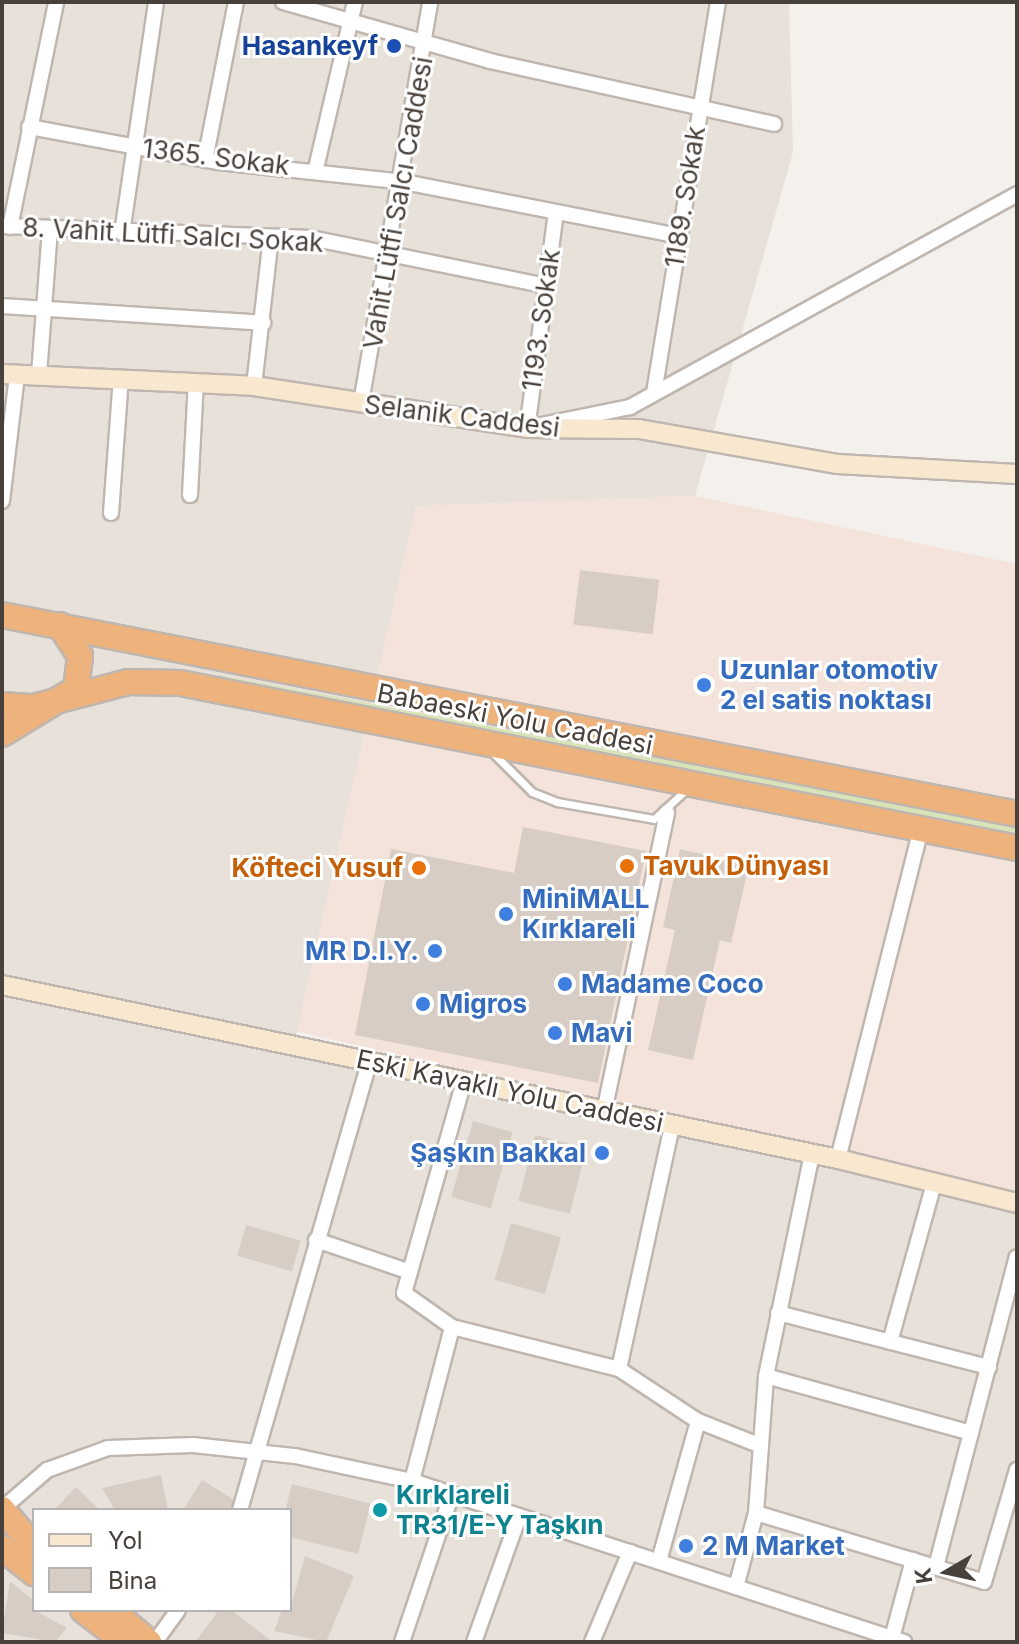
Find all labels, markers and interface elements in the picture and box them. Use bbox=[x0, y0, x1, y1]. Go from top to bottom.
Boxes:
place label: Hasankeyf bbox=[242, 30, 378, 62]
marker: Hasankeyf bbox=[385, 37, 403, 55]
street label: Vahit Lütfi Salcı Caddesi bbox=[357, 54, 439, 352]
street label: 1189. Sokak bbox=[658, 124, 712, 270]
street label: 1365. Sokak bbox=[141, 132, 291, 182]
street label: 8. Vahit Lütfi Salcı Sokak bbox=[22, 212, 324, 258]
street label: 1193. Sokak bbox=[516, 247, 566, 393]
street label: Selanik Caddesi bbox=[363, 389, 561, 443]
place label: Uzunlar otomotiv 2 el satis noktası bbox=[720, 654, 938, 716]
marker: Uzunlar otomotiv 2 el satis noktası bbox=[695, 676, 713, 694]
street label: Babaeski Yolu Caddesi bbox=[375, 677, 655, 761]
place label: Tavuk Dünyası bbox=[643, 850, 829, 882]
place label: Köfteci Yusuf bbox=[232, 852, 403, 884]
marker: Tavuk Dünyası bbox=[618, 857, 636, 875]
marker: Köfteci Yusuf bbox=[410, 859, 428, 877]
place label: MiniMALL Kırklareli bbox=[522, 883, 650, 944]
marker: MiniMALL Kırklareli bbox=[497, 905, 515, 923]
place label: MR D.I.Y. bbox=[305, 935, 419, 967]
marker: MR D.I.Y. bbox=[426, 942, 444, 960]
place label: Madame Coco bbox=[581, 968, 764, 1000]
marker: Madame Coco bbox=[556, 975, 574, 993]
place label: Migros bbox=[439, 988, 527, 1020]
marker: Migros bbox=[414, 995, 432, 1013]
place label: Mavi bbox=[571, 1017, 633, 1049]
marker: Mavi bbox=[546, 1024, 564, 1042]
street label: Eski Kavaklı Yolu Caddesi bbox=[354, 1043, 666, 1139]
place label: Şaşkın Bakkal bbox=[410, 1137, 586, 1169]
marker: Şaşkın Bakkal bbox=[593, 1144, 611, 1162]
place label: Kırklareli TR31/E-Y Taşkın bbox=[396, 1479, 603, 1540]
marker: Kırklareli TR31/E-Y Taşkın bbox=[371, 1501, 389, 1519]
legend bbox=[32, 1508, 292, 1612]
text: Yol bbox=[108, 1526, 143, 1555]
place label: 2 M Market bbox=[702, 1530, 845, 1562]
north arrow bbox=[907, 1532, 987, 1612]
marker: 2 M Market bbox=[677, 1537, 695, 1555]
text: Bina bbox=[108, 1566, 157, 1595]
text: K bbox=[909, 1566, 937, 1586]

